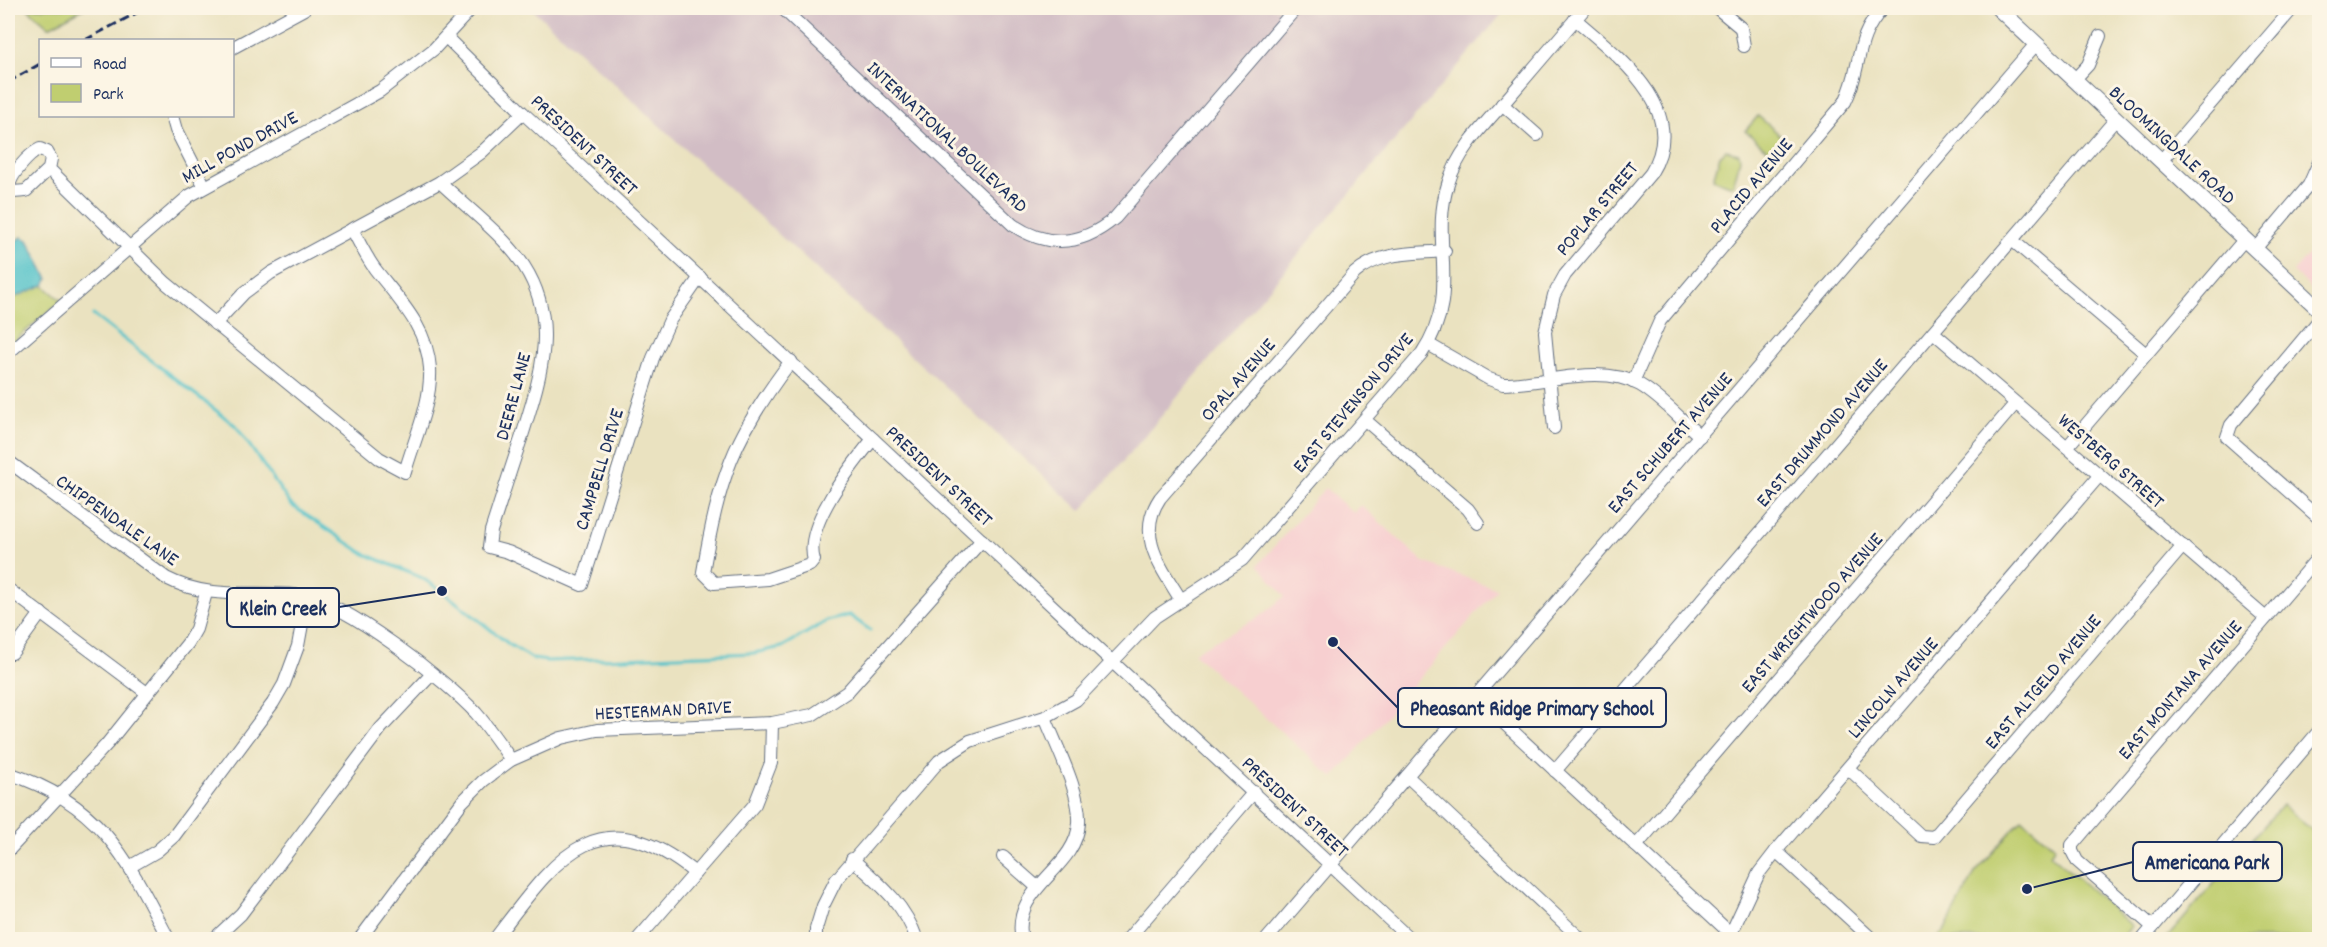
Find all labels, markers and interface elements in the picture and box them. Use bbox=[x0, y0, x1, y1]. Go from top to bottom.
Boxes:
legend bbox=[39, 39, 234, 117]
text: Road bbox=[93, 53, 127, 78]
street label: INTERNATIONAL BOULEVARD bbox=[859, 56, 1033, 221]
street label: BLOOMINGDALE ROAD bbox=[2101, 80, 2240, 212]
text: Park bbox=[93, 83, 124, 108]
street label: PRESIDENT STREET bbox=[523, 89, 643, 203]
street label: MILL POND DRIVE bbox=[177, 105, 304, 192]
street label: PLACID AVENUE bbox=[1704, 133, 1801, 241]
street label: POPLAR STREET bbox=[1550, 157, 1646, 263]
street label: EAST STEVENSON DRIVE bbox=[1287, 328, 1421, 480]
street label: OPAL AVENUE bbox=[1195, 333, 1283, 429]
street label: DEERE LANE bbox=[490, 350, 540, 444]
street label: EAST DRUMMOND AVENUE bbox=[1751, 353, 1896, 514]
street label: EAST SCHUBERT AVENUE bbox=[1602, 367, 1741, 521]
street label: CAMPBELL DRIVE bbox=[569, 406, 633, 534]
street label: WESTBERG STREET bbox=[2051, 408, 2169, 516]
street label: PRESIDENT STREET bbox=[878, 420, 998, 534]
street label: CHIPPENDALE LANE bbox=[49, 469, 184, 574]
street label: EAST WRIGHTWOOD AVENUE bbox=[1736, 528, 1891, 700]
callout: Klein Creek bbox=[227, 588, 339, 627]
text: Klein Creek bbox=[239, 596, 327, 626]
street label: EAST ALTGELD AVENUE bbox=[1979, 609, 2109, 757]
street label: EAST MONTANA AVENUE bbox=[2113, 615, 2250, 767]
street label: LINCOLN AVENUE bbox=[1842, 632, 1946, 746]
callout: Pheasant Ridge Primary School bbox=[1398, 688, 1666, 727]
street label: HESTERMAN DRIVE bbox=[594, 694, 732, 730]
text: Pheasant Ridge Primary School bbox=[1410, 696, 1655, 726]
street label: PRESIDENT STREET bbox=[1234, 751, 1354, 865]
callout: Americana Park bbox=[2133, 842, 2282, 881]
text: Americana Park bbox=[2144, 850, 2270, 880]

